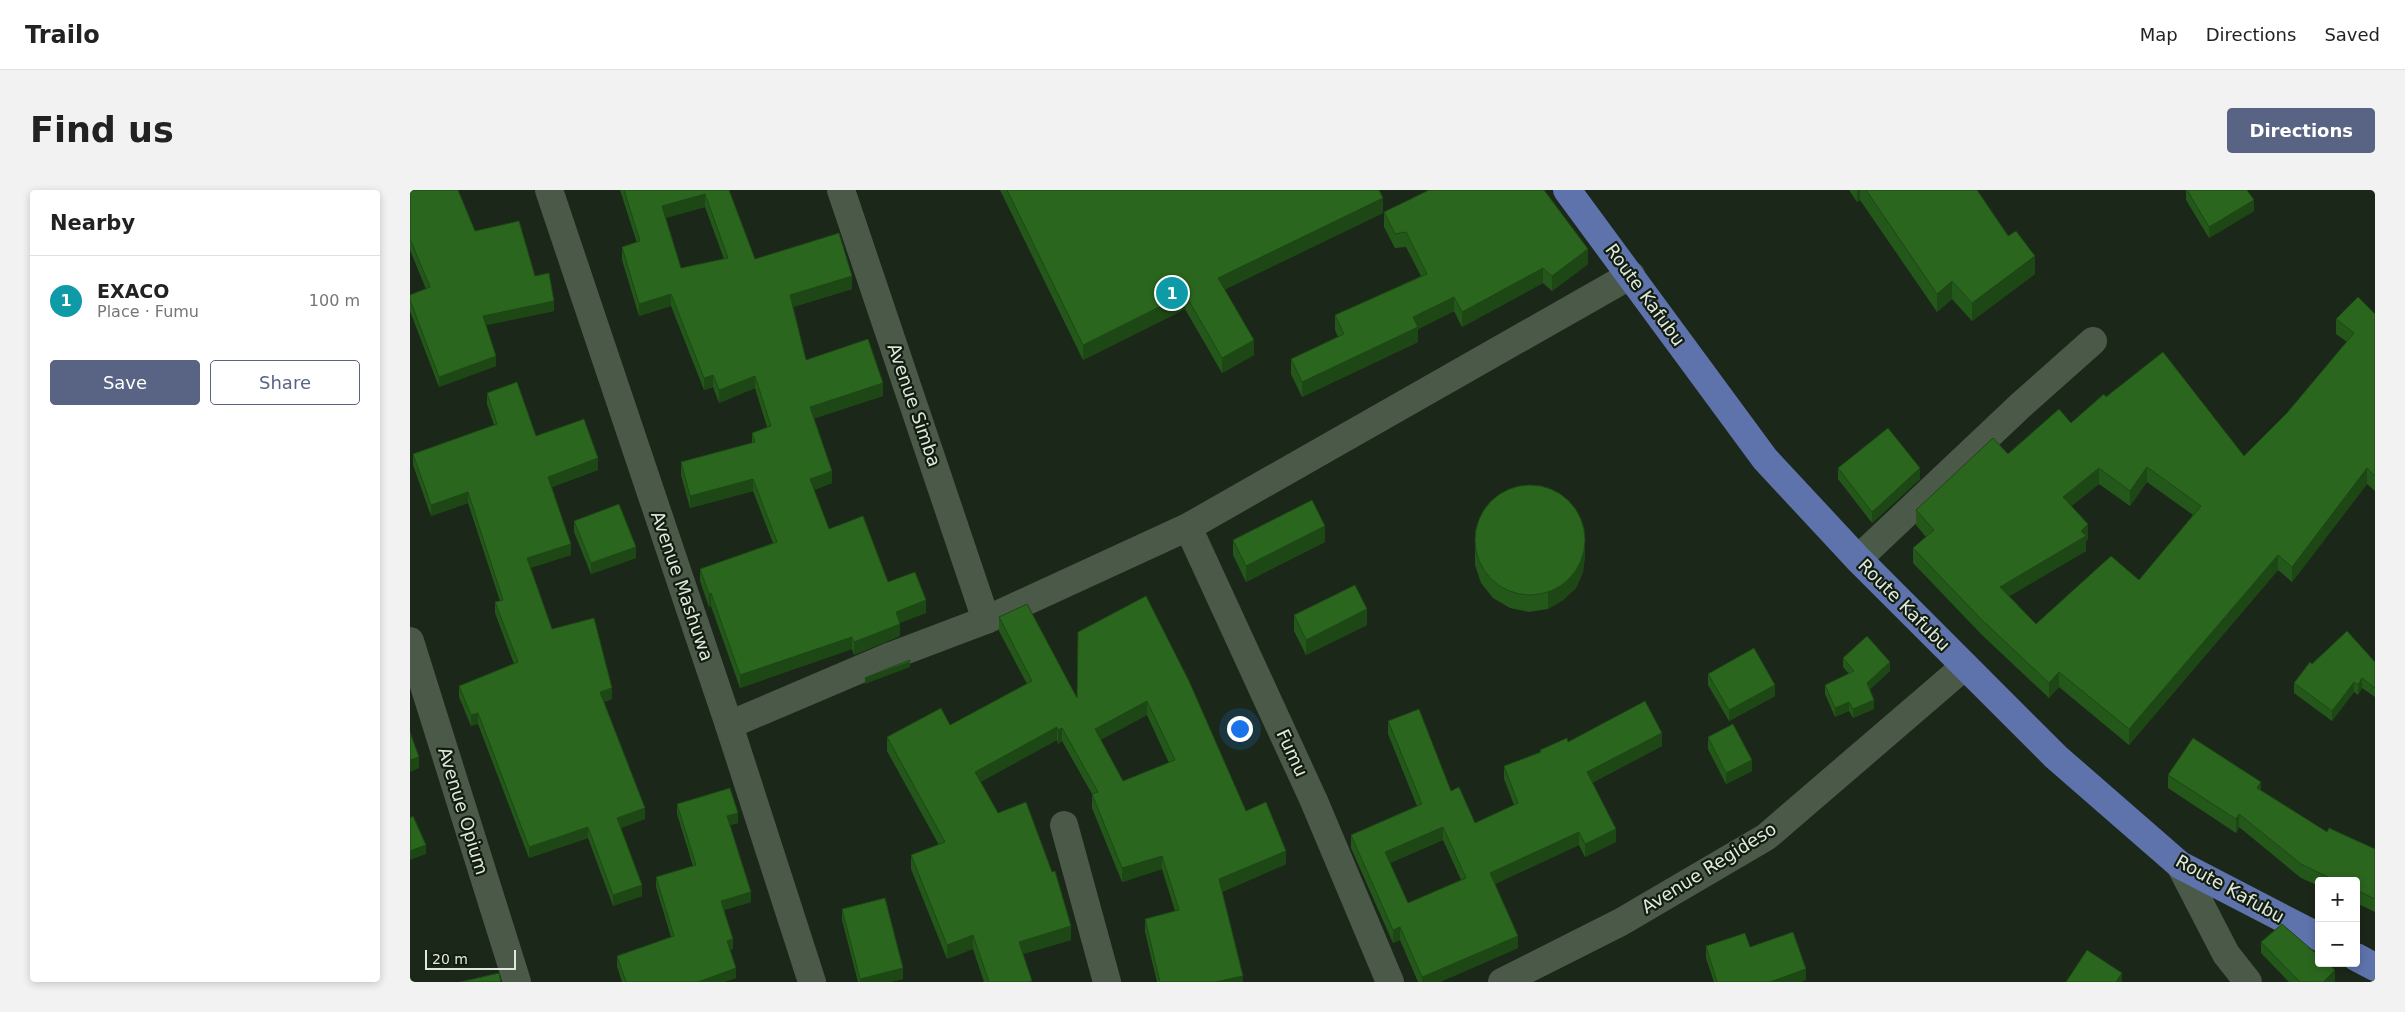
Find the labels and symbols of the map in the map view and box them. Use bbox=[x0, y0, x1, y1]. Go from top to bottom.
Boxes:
street label: Route Kafubu bbox=[1601, 240, 1689, 350]
pin: 1 bbox=[1156, 274, 1188, 312]
street label: Avenue Simba bbox=[884, 340, 945, 469]
street label: Avenue Mashuwa bbox=[647, 508, 718, 664]
street label: Route Kafubu bbox=[1854, 554, 1955, 655]
your location bbox=[1227, 716, 1253, 742]
street label: Fumu bbox=[1272, 726, 1312, 780]
street label: Avenue Opium bbox=[434, 745, 493, 877]
street label: Avenue Regideso bbox=[1638, 818, 1780, 917]
street label: Route Kafubu bbox=[2172, 850, 2288, 927]
scale bar bbox=[425, 947, 516, 970]

